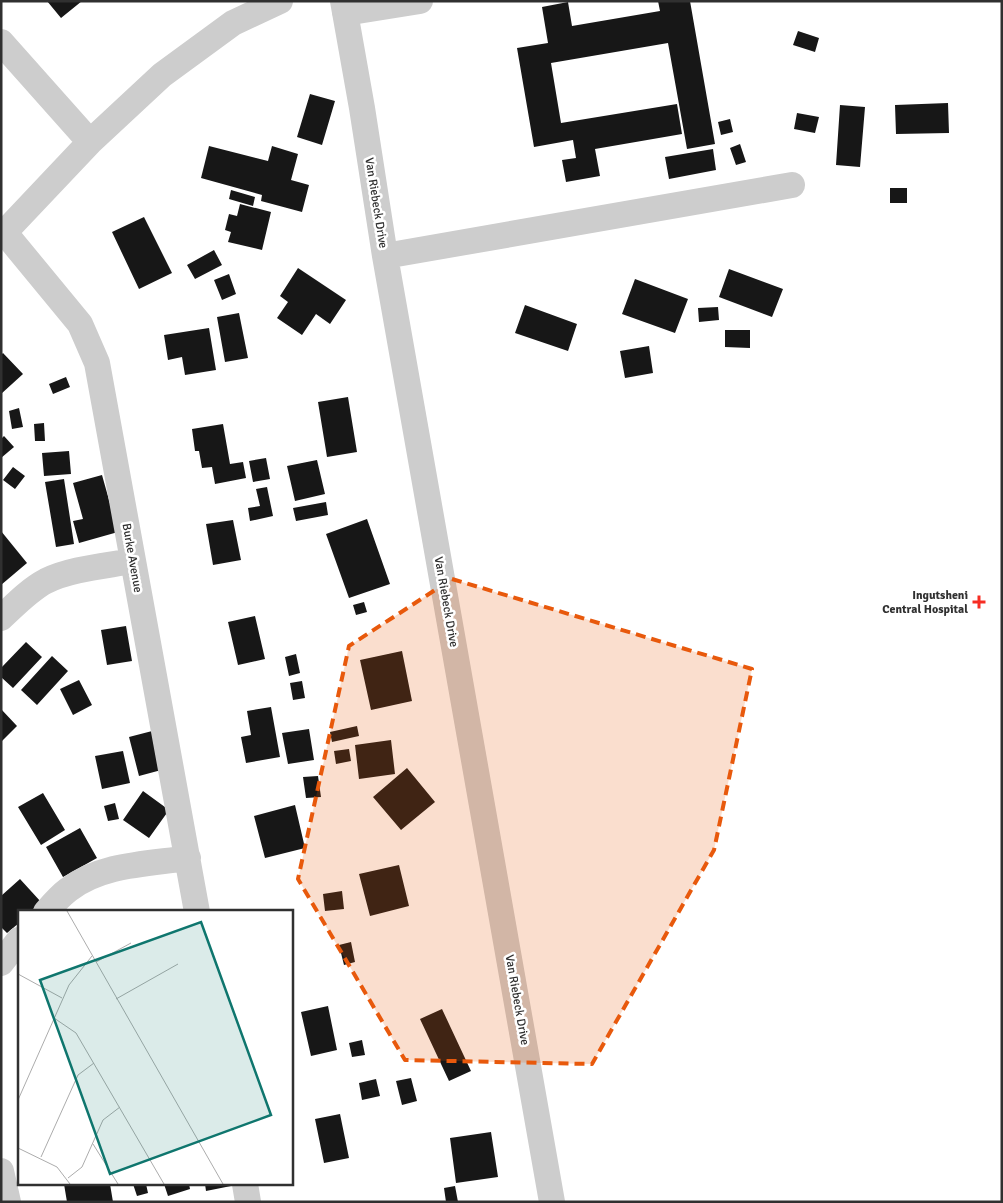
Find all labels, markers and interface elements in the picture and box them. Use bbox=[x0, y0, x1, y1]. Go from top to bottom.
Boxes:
street label: Van Riebeck Drive bbox=[361, 157, 391, 249]
street label: Burke Avenue bbox=[119, 522, 145, 594]
street label: Van Riebeck Drive bbox=[431, 556, 461, 648]
place label: Ingutsheni Central Hospital bbox=[882, 588, 968, 617]
marker: Ingutsheni Central Hospital bbox=[972, 595, 986, 609]
inset map bbox=[18, 910, 292, 1186]
street label: Van Riebeck Drive bbox=[502, 954, 532, 1046]

